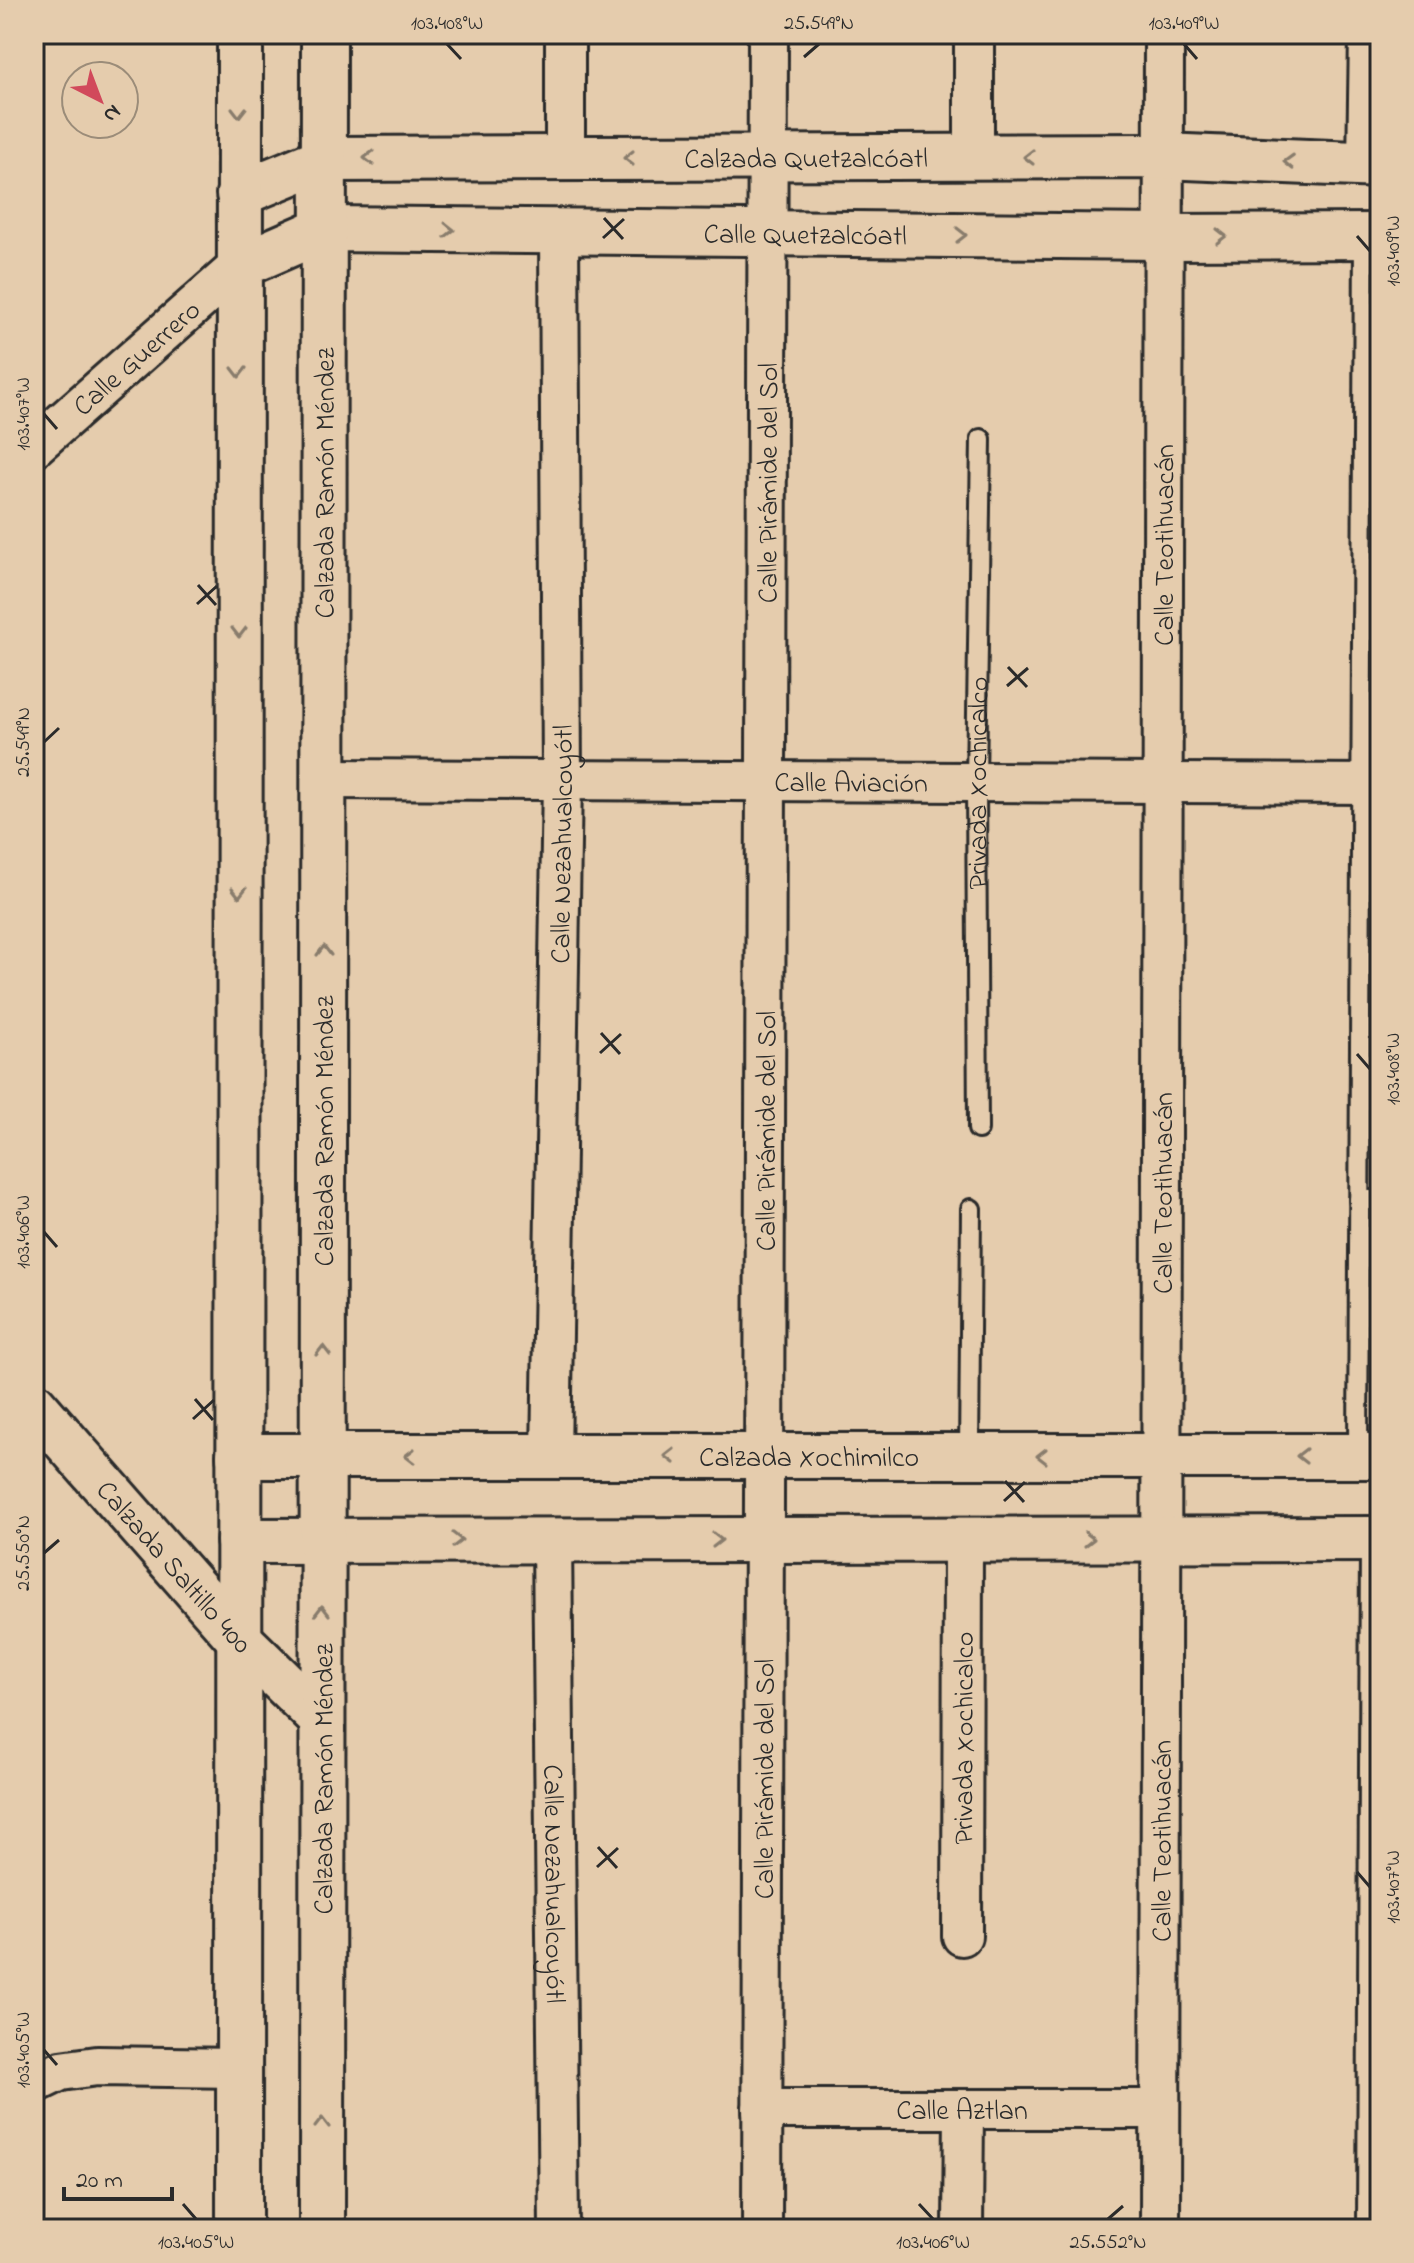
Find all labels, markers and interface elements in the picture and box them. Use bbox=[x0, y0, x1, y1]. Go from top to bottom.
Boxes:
text: 103.408°W bbox=[411, 10, 483, 39]
text: 25.549°N bbox=[784, 10, 854, 39]
text: 103.409°W bbox=[1148, 10, 1220, 39]
north arrow bbox=[60, 60, 140, 140]
text: N bbox=[95, 96, 128, 129]
one-way arrow bbox=[230, 106, 248, 119]
street label: Calzada Quetzalcóatl bbox=[684, 140, 928, 182]
one-way arrow bbox=[1022, 148, 1035, 166]
one-way arrow bbox=[622, 149, 635, 167]
one-way arrow bbox=[362, 150, 375, 167]
one-way arrow bbox=[1282, 153, 1295, 170]
text: 103.409°W bbox=[1380, 215, 1409, 287]
street label: Calle Quetzalcóatl bbox=[703, 216, 907, 259]
one-way arrow bbox=[443, 221, 456, 239]
one-way arrow bbox=[955, 226, 968, 244]
one-way arrow bbox=[1215, 227, 1228, 245]
street label: Calle Guerrero bbox=[65, 292, 211, 428]
street label: Calzada Ramón Méndez bbox=[306, 347, 348, 619]
street label: Calle Pirámide del Sol bbox=[749, 363, 791, 603]
one-way arrow bbox=[230, 366, 248, 379]
text: 103.407°W bbox=[10, 377, 39, 451]
street label: Calle Teotihuacán bbox=[1146, 444, 1187, 646]
one-way arrow bbox=[230, 626, 248, 639]
street label: Privada Xochicalco bbox=[959, 676, 1002, 890]
text: 25.549°N bbox=[10, 707, 39, 777]
street label: Calle Nezahualcoyótl bbox=[542, 724, 586, 964]
street label: Calle Aviación bbox=[774, 764, 928, 806]
one-way arrow bbox=[230, 886, 248, 899]
one-way arrow bbox=[315, 944, 333, 957]
street label: Calzada Ramón Méndez bbox=[306, 995, 347, 1267]
street label: Calle Pirámide del Sol bbox=[748, 1011, 789, 1251]
text: 103.408°W bbox=[1380, 1033, 1409, 1105]
street label: Calle Teotihuacán bbox=[1145, 1092, 1186, 1294]
text: 103.406°W bbox=[10, 1195, 39, 1269]
one-way arrow bbox=[314, 1344, 331, 1357]
street label: Calzada Xochimilco bbox=[699, 1439, 919, 1480]
one-way arrow bbox=[403, 1447, 416, 1465]
one-way arrow bbox=[663, 1447, 676, 1465]
one-way arrow bbox=[1035, 1447, 1048, 1465]
one-way arrow bbox=[1295, 1447, 1308, 1465]
street label: Calzada Saltillo 400 bbox=[85, 1472, 260, 1665]
text: 25.550°N bbox=[10, 1515, 39, 1591]
one-way arrow bbox=[1083, 1530, 1096, 1548]
one-way arrow bbox=[451, 1531, 464, 1549]
one-way arrow bbox=[711, 1531, 724, 1549]
one-way arrow bbox=[313, 1604, 331, 1617]
street label: Privada Xochicalco bbox=[945, 1632, 987, 1845]
street label: Calzada Ramón Méndez bbox=[305, 1643, 347, 1915]
street label: Calle Pirámide del Sol bbox=[746, 1659, 788, 1899]
street label: Calle Teotihuacán bbox=[1144, 1740, 1185, 1942]
street label: Calle Nezahualcoyótl bbox=[530, 1764, 574, 2004]
text: 103.407°W bbox=[1380, 1850, 1409, 1924]
text: 103.405°W bbox=[10, 2012, 39, 2088]
street label: Calle Aztlan bbox=[896, 2092, 1028, 2133]
one-way arrow bbox=[313, 2116, 331, 2129]
scale bar bbox=[64, 2151, 172, 2201]
text: 20 m bbox=[76, 2164, 123, 2199]
text: 103.405°W bbox=[158, 2229, 234, 2258]
text: 103.406°W bbox=[896, 2229, 970, 2258]
text: 25.552°N bbox=[1069, 2229, 1147, 2258]

